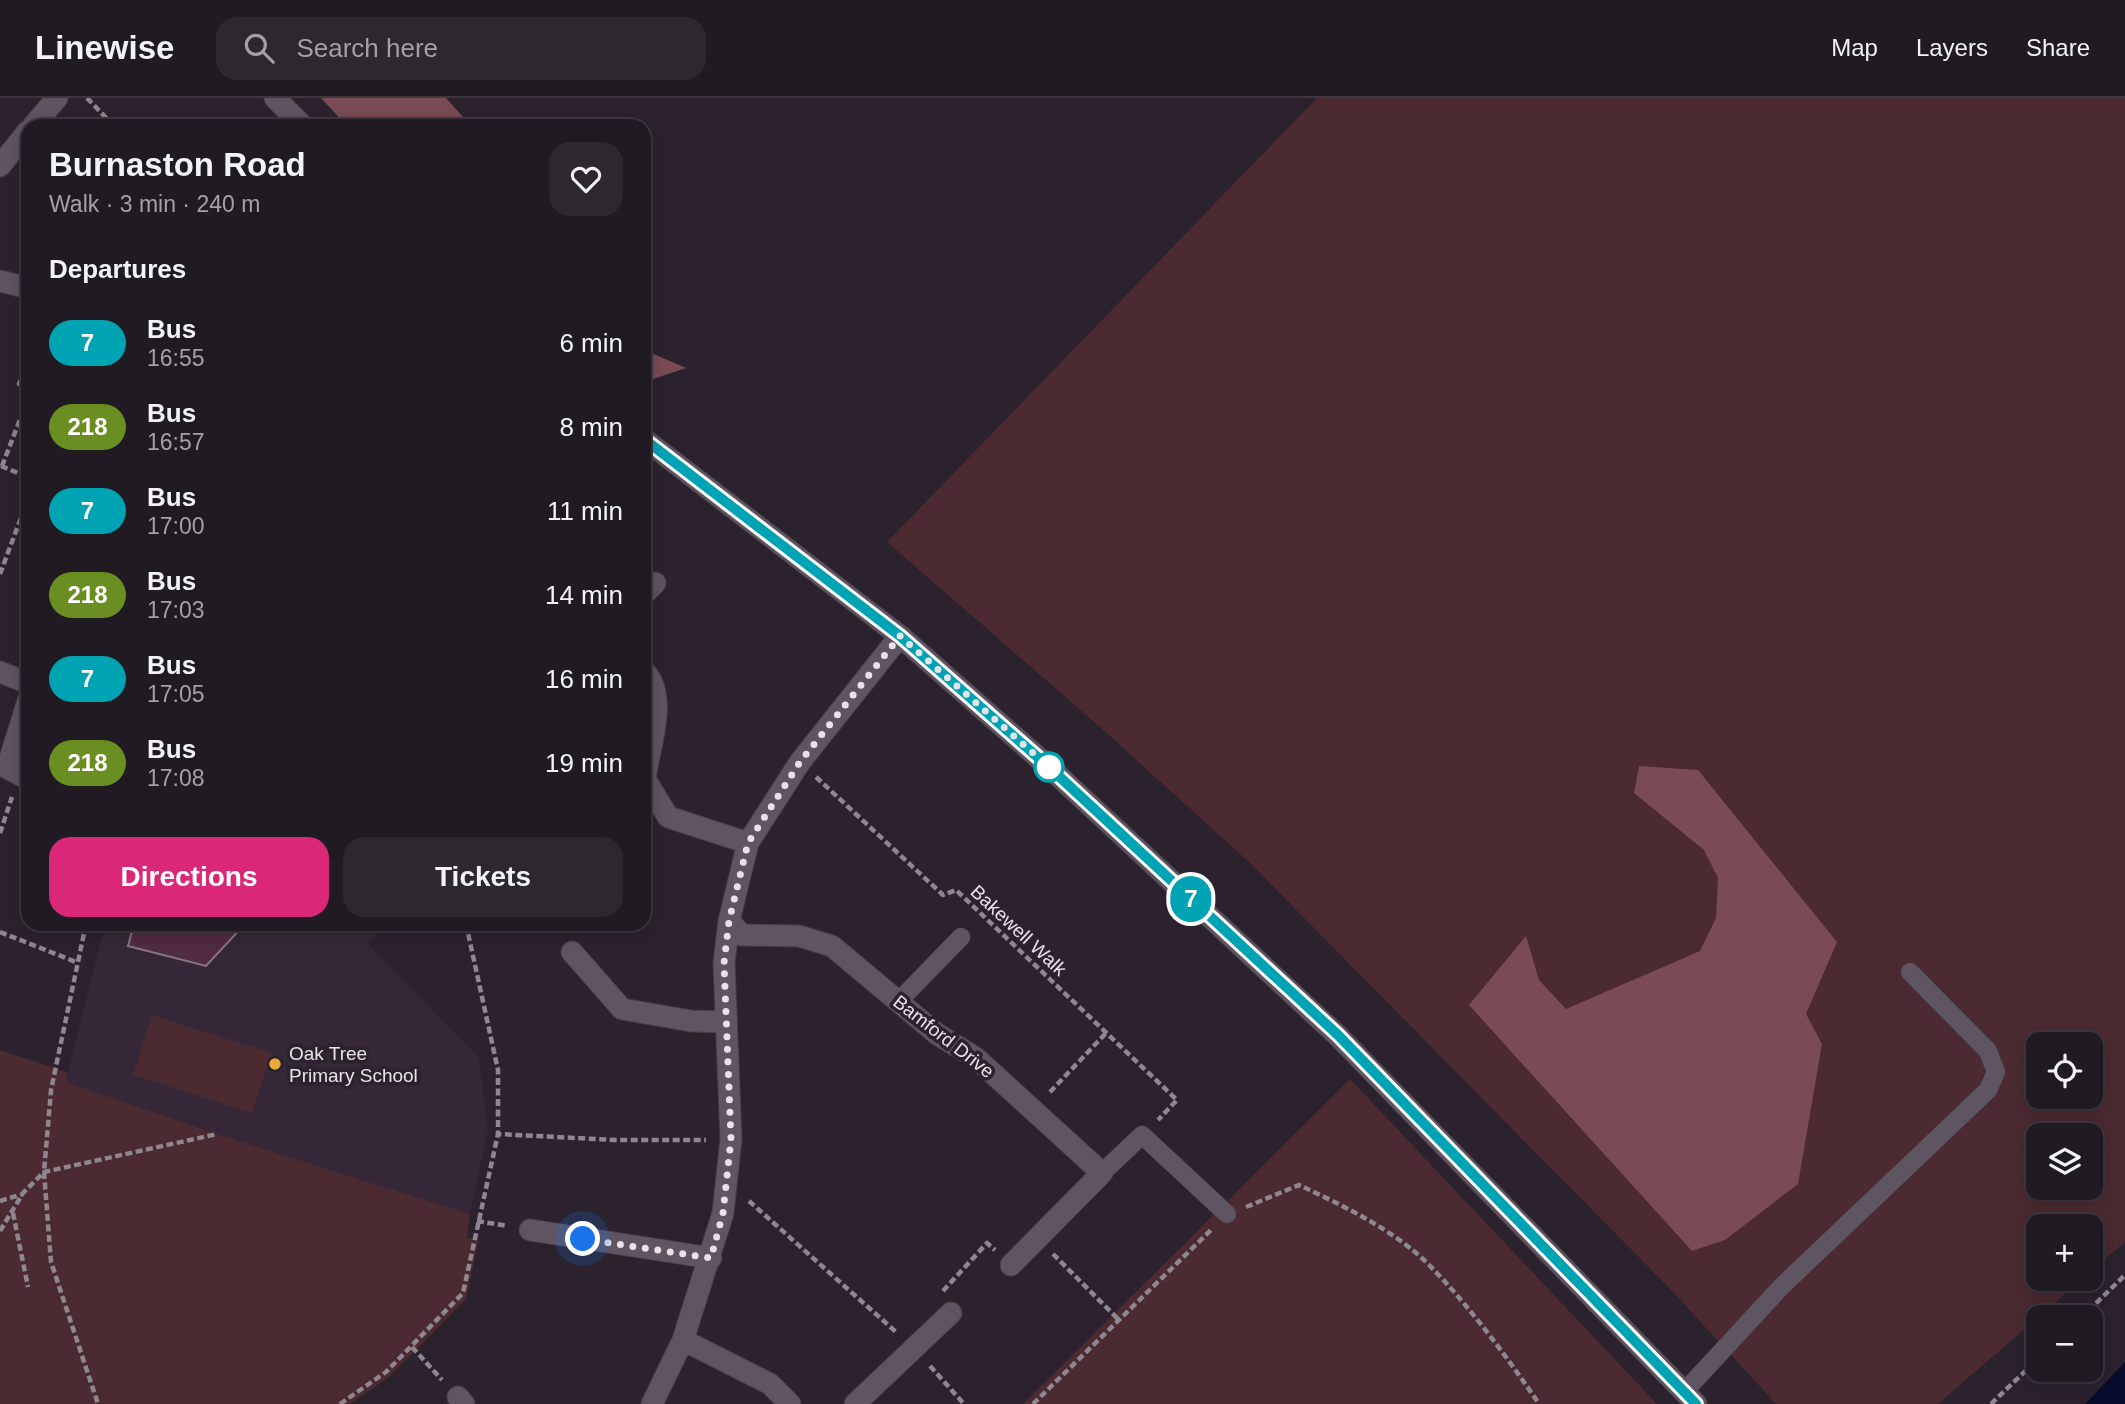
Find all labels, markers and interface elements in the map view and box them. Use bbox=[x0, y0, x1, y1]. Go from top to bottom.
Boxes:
search box bbox=[216, 17, 706, 80]
text: Linewise bbox=[35, 29, 174, 66]
icon: search bbox=[240, 29, 278, 67]
text: Search here bbox=[296, 33, 438, 63]
text: Map bbox=[1831, 34, 1878, 61]
text: Layers bbox=[1916, 34, 1988, 61]
text: Share bbox=[2026, 34, 2090, 61]
button: heart bbox=[549, 142, 623, 216]
text: Burnaston Road bbox=[49, 146, 306, 183]
text: Walk · 3 min · 240 m bbox=[49, 191, 260, 217]
text: Departures bbox=[49, 254, 186, 284]
text: Bus bbox=[147, 314, 196, 344]
text: 6 min bbox=[559, 328, 623, 358]
text: 7 bbox=[81, 329, 94, 356]
text: 16:55 bbox=[147, 345, 205, 371]
text: Bus bbox=[147, 398, 196, 428]
text: 8 min bbox=[559, 412, 623, 442]
text: 218 bbox=[67, 413, 108, 440]
text: 16:57 bbox=[147, 429, 205, 455]
text: Bus bbox=[147, 482, 196, 512]
text: 11 min bbox=[547, 496, 623, 526]
text: 7 bbox=[81, 497, 94, 524]
text: 17:00 bbox=[147, 513, 205, 539]
text: Bus bbox=[147, 566, 196, 596]
text: 14 min bbox=[545, 580, 623, 610]
text: 218 bbox=[67, 581, 108, 608]
text: 17:03 bbox=[147, 597, 205, 623]
text: Bus bbox=[147, 650, 196, 680]
text: 16 min bbox=[545, 664, 623, 694]
text: 7 bbox=[81, 665, 94, 692]
text: 17:05 bbox=[147, 681, 205, 707]
text: Bus bbox=[147, 734, 196, 764]
text: 19 min bbox=[545, 748, 623, 778]
text: 218 bbox=[67, 749, 108, 776]
unlabelled marker bbox=[1034, 752, 1064, 782]
text: 17:08 bbox=[147, 765, 205, 791]
button: Directions bbox=[49, 837, 329, 917]
button: Tickets bbox=[343, 837, 623, 917]
line badge: 7 bbox=[1168, 876, 1214, 922]
street label: Bakewell Walk bbox=[967, 881, 1071, 980]
text: 7 bbox=[1184, 885, 1198, 912]
street label: Bamford Drive bbox=[889, 991, 998, 1082]
map controls bbox=[2026, 1032, 2103, 1382]
button: locate bbox=[2026, 1032, 2103, 1109]
place label: Oak Tree Primary School bbox=[289, 1043, 418, 1086]
marker: Oak Tree Primary School bbox=[267, 1056, 283, 1072]
button: layers bbox=[2026, 1123, 2103, 1200]
button: + bbox=[2026, 1214, 2103, 1291]
your location bbox=[565, 1221, 600, 1256]
button: − bbox=[2026, 1305, 2103, 1382]

